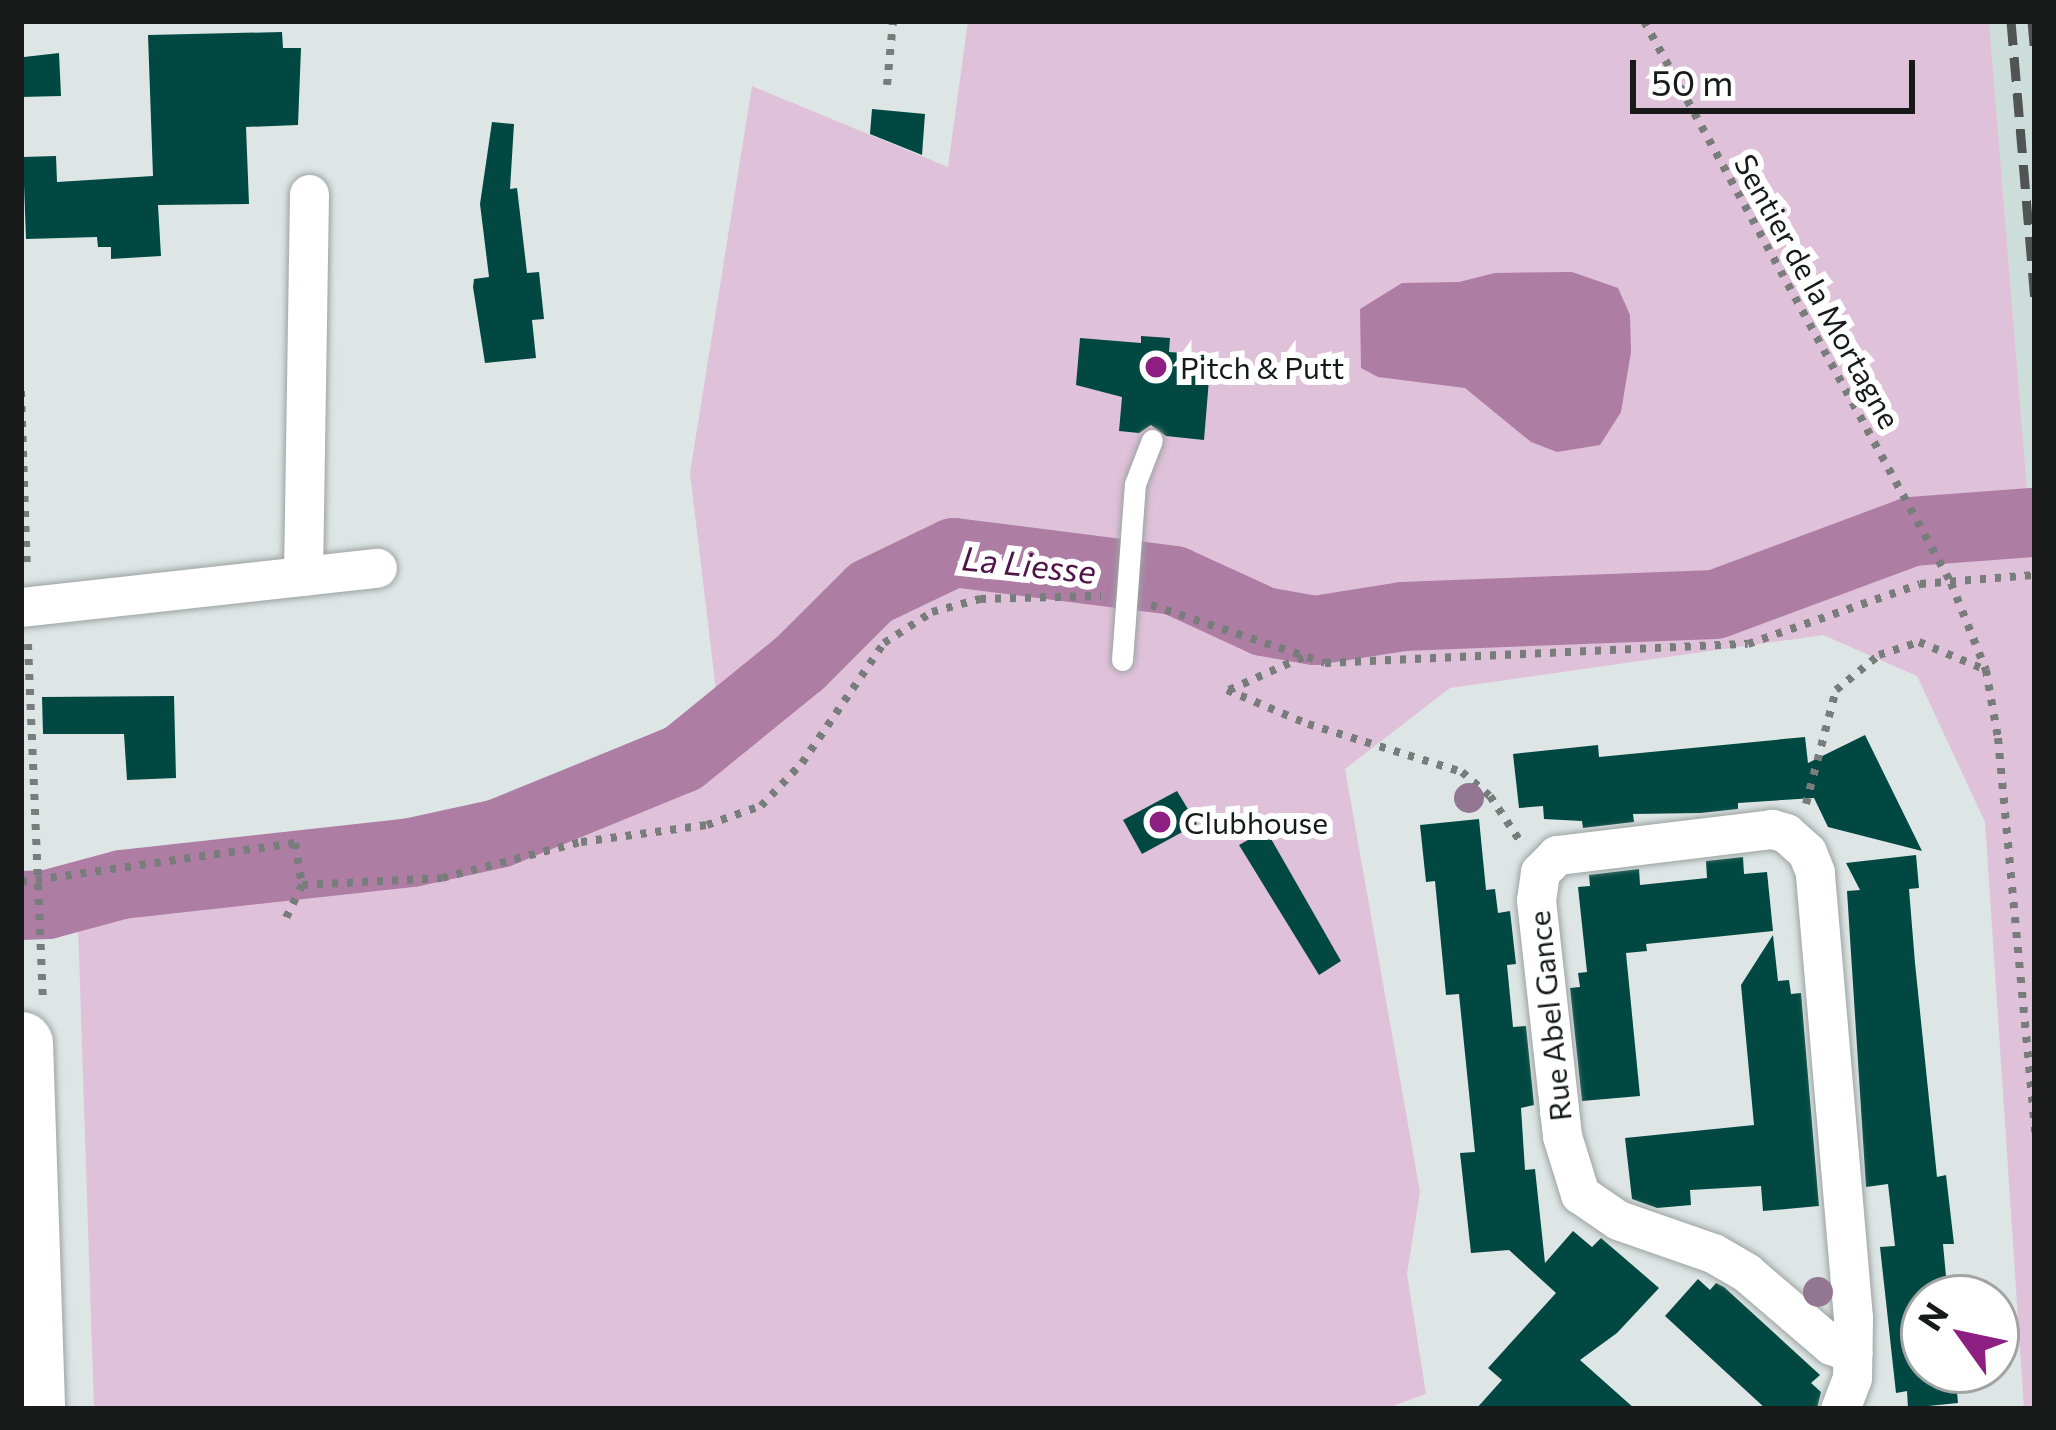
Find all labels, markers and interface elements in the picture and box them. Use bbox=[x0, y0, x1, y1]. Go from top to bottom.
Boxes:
scale bar bbox=[1636, 36, 1921, 110]
text: 50 m bbox=[1651, 59, 1733, 103]
street label: Sentier de la Mortagne bbox=[1728, 148, 1908, 434]
place label: Pitch & Putt bbox=[1180, 349, 1344, 385]
marker: Pitch & Putt bbox=[1143, 354, 1169, 380]
water label: La Liesse bbox=[960, 537, 1098, 591]
place label: Clubhouse bbox=[1184, 804, 1328, 840]
marker: Clubhouse bbox=[1147, 809, 1173, 835]
street label: Rue Abel Gance bbox=[1520, 909, 1578, 1123]
north arrow bbox=[1900, 1274, 2020, 1394]
text: N bbox=[1908, 1294, 1956, 1337]

